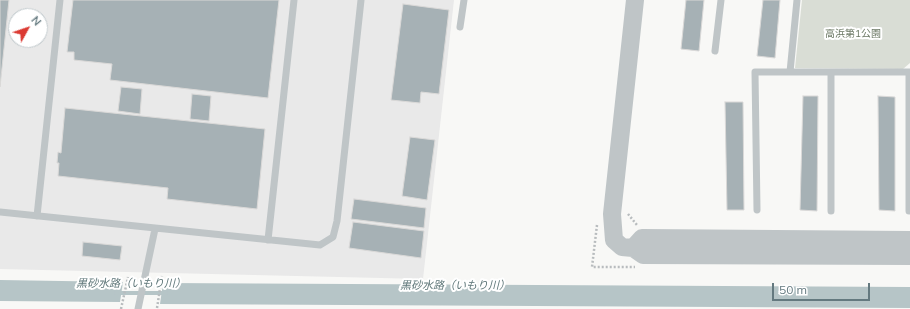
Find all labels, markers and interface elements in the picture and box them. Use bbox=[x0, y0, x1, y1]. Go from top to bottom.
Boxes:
north arrow bbox=[8, 8, 48, 48]
text: N bbox=[28, 13, 44, 29]
park label: 高浜第1公園 bbox=[825, 28, 881, 40]
scale bar bbox=[774, 275, 872, 301]
water label: 黒砂水路（いもり川） bbox=[76, 277, 186, 291]
water label: 黒砂水路（いもり川） bbox=[400, 279, 510, 293]
text: 50 m bbox=[779, 282, 807, 297]

